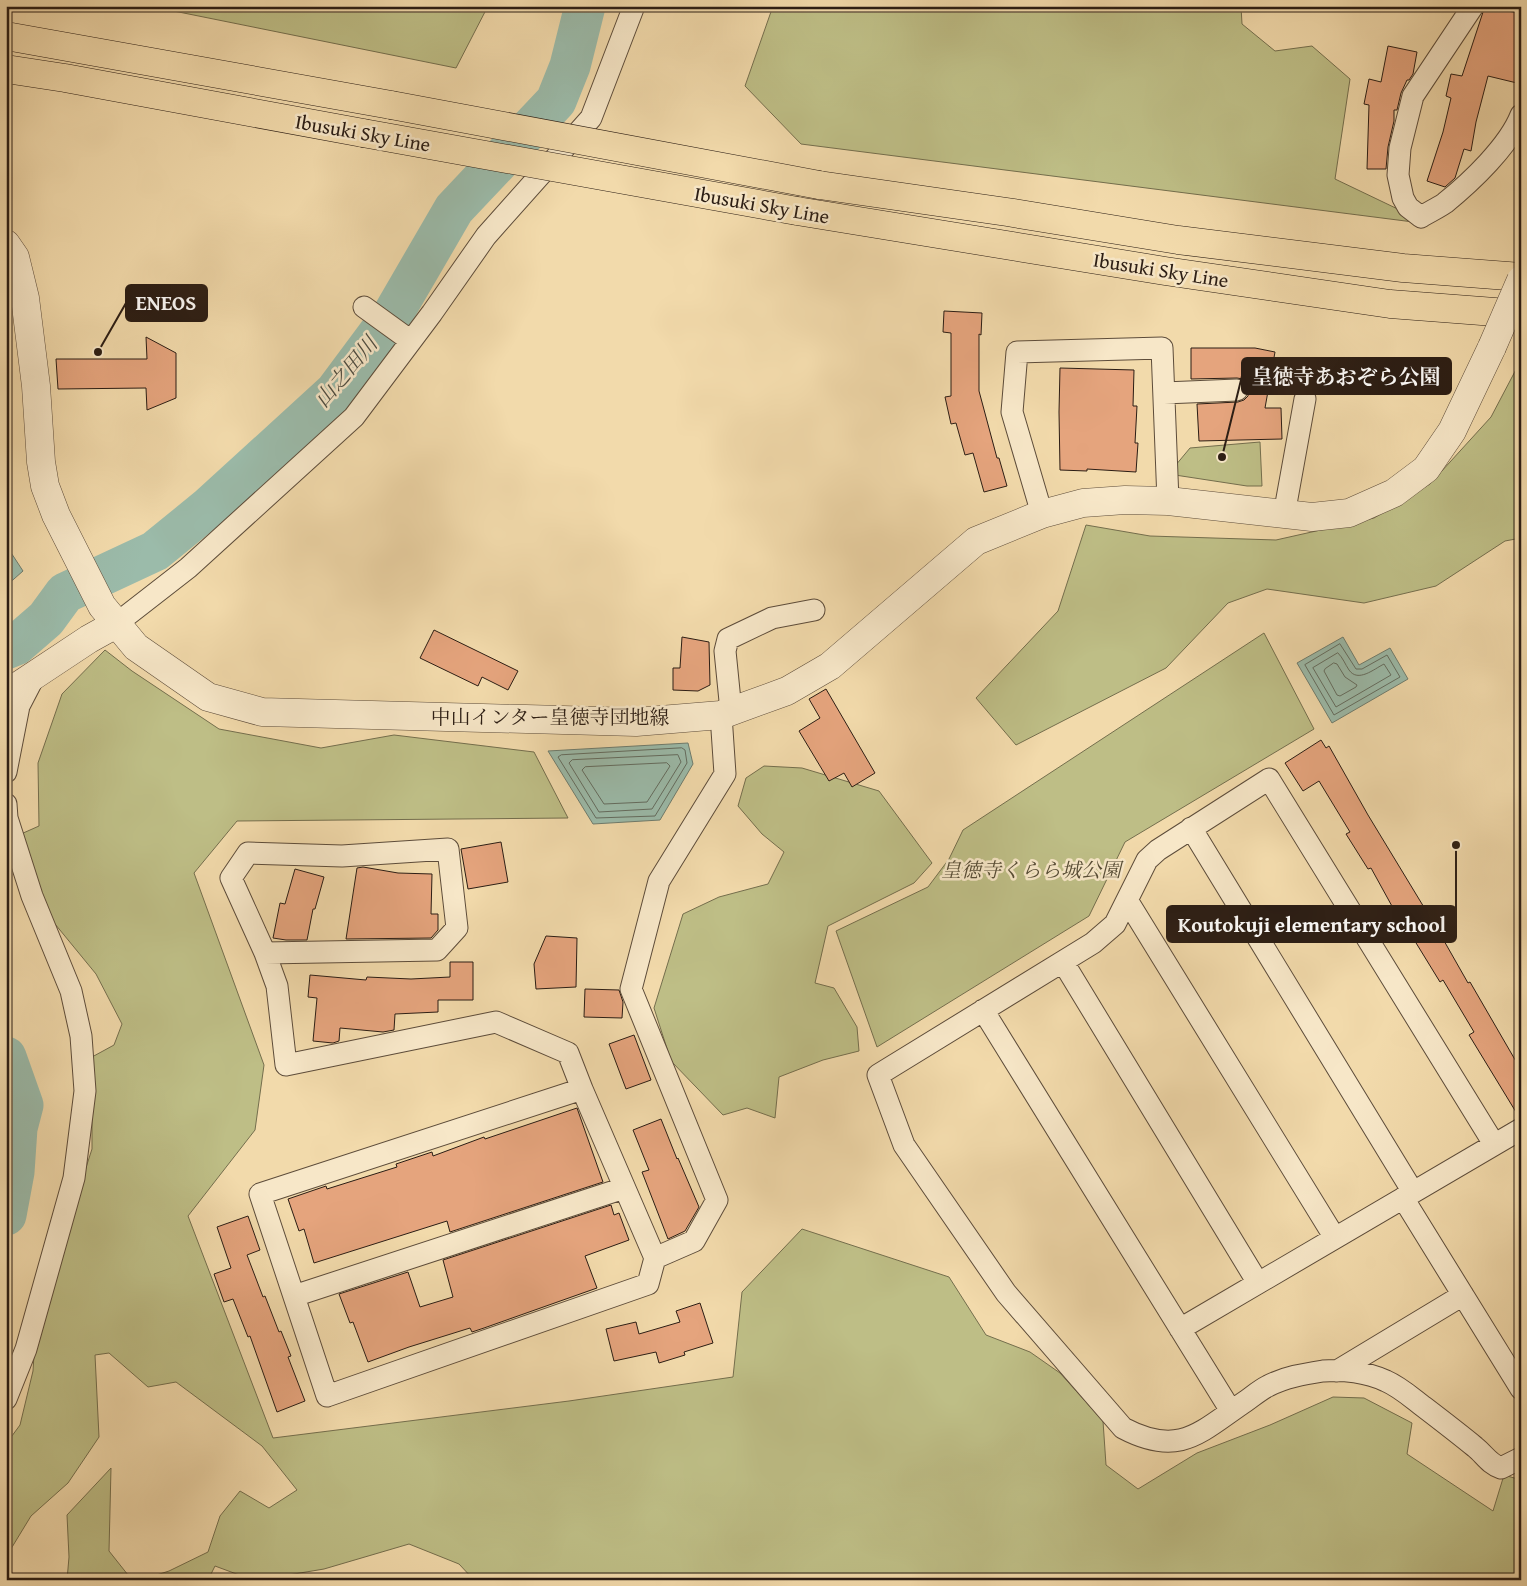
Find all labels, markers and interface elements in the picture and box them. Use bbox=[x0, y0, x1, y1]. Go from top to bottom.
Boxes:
street label: Ibusuki Sky Line bbox=[293, 106, 433, 159]
street label: Ibusuki Sky Line bbox=[692, 178, 832, 231]
street label: Ibusuki Sky Line bbox=[1091, 245, 1231, 295]
callout: ENEOS bbox=[126, 285, 207, 321]
text: ENEOS bbox=[136, 287, 196, 318]
water label: 山之田川 bbox=[307, 328, 386, 414]
callout: 皇徳寺あおぞら公園 bbox=[1242, 358, 1451, 394]
text: 皇徳寺あおぞら公園 bbox=[1252, 361, 1441, 392]
street label: 中山インター皇徳寺団地線 bbox=[430, 702, 670, 731]
park label: 皇徳寺くらら城公園 bbox=[941, 855, 1124, 884]
callout: Koutokuji elementary school bbox=[1167, 906, 1456, 942]
text: Koutokuji elementary school bbox=[1178, 909, 1447, 940]

